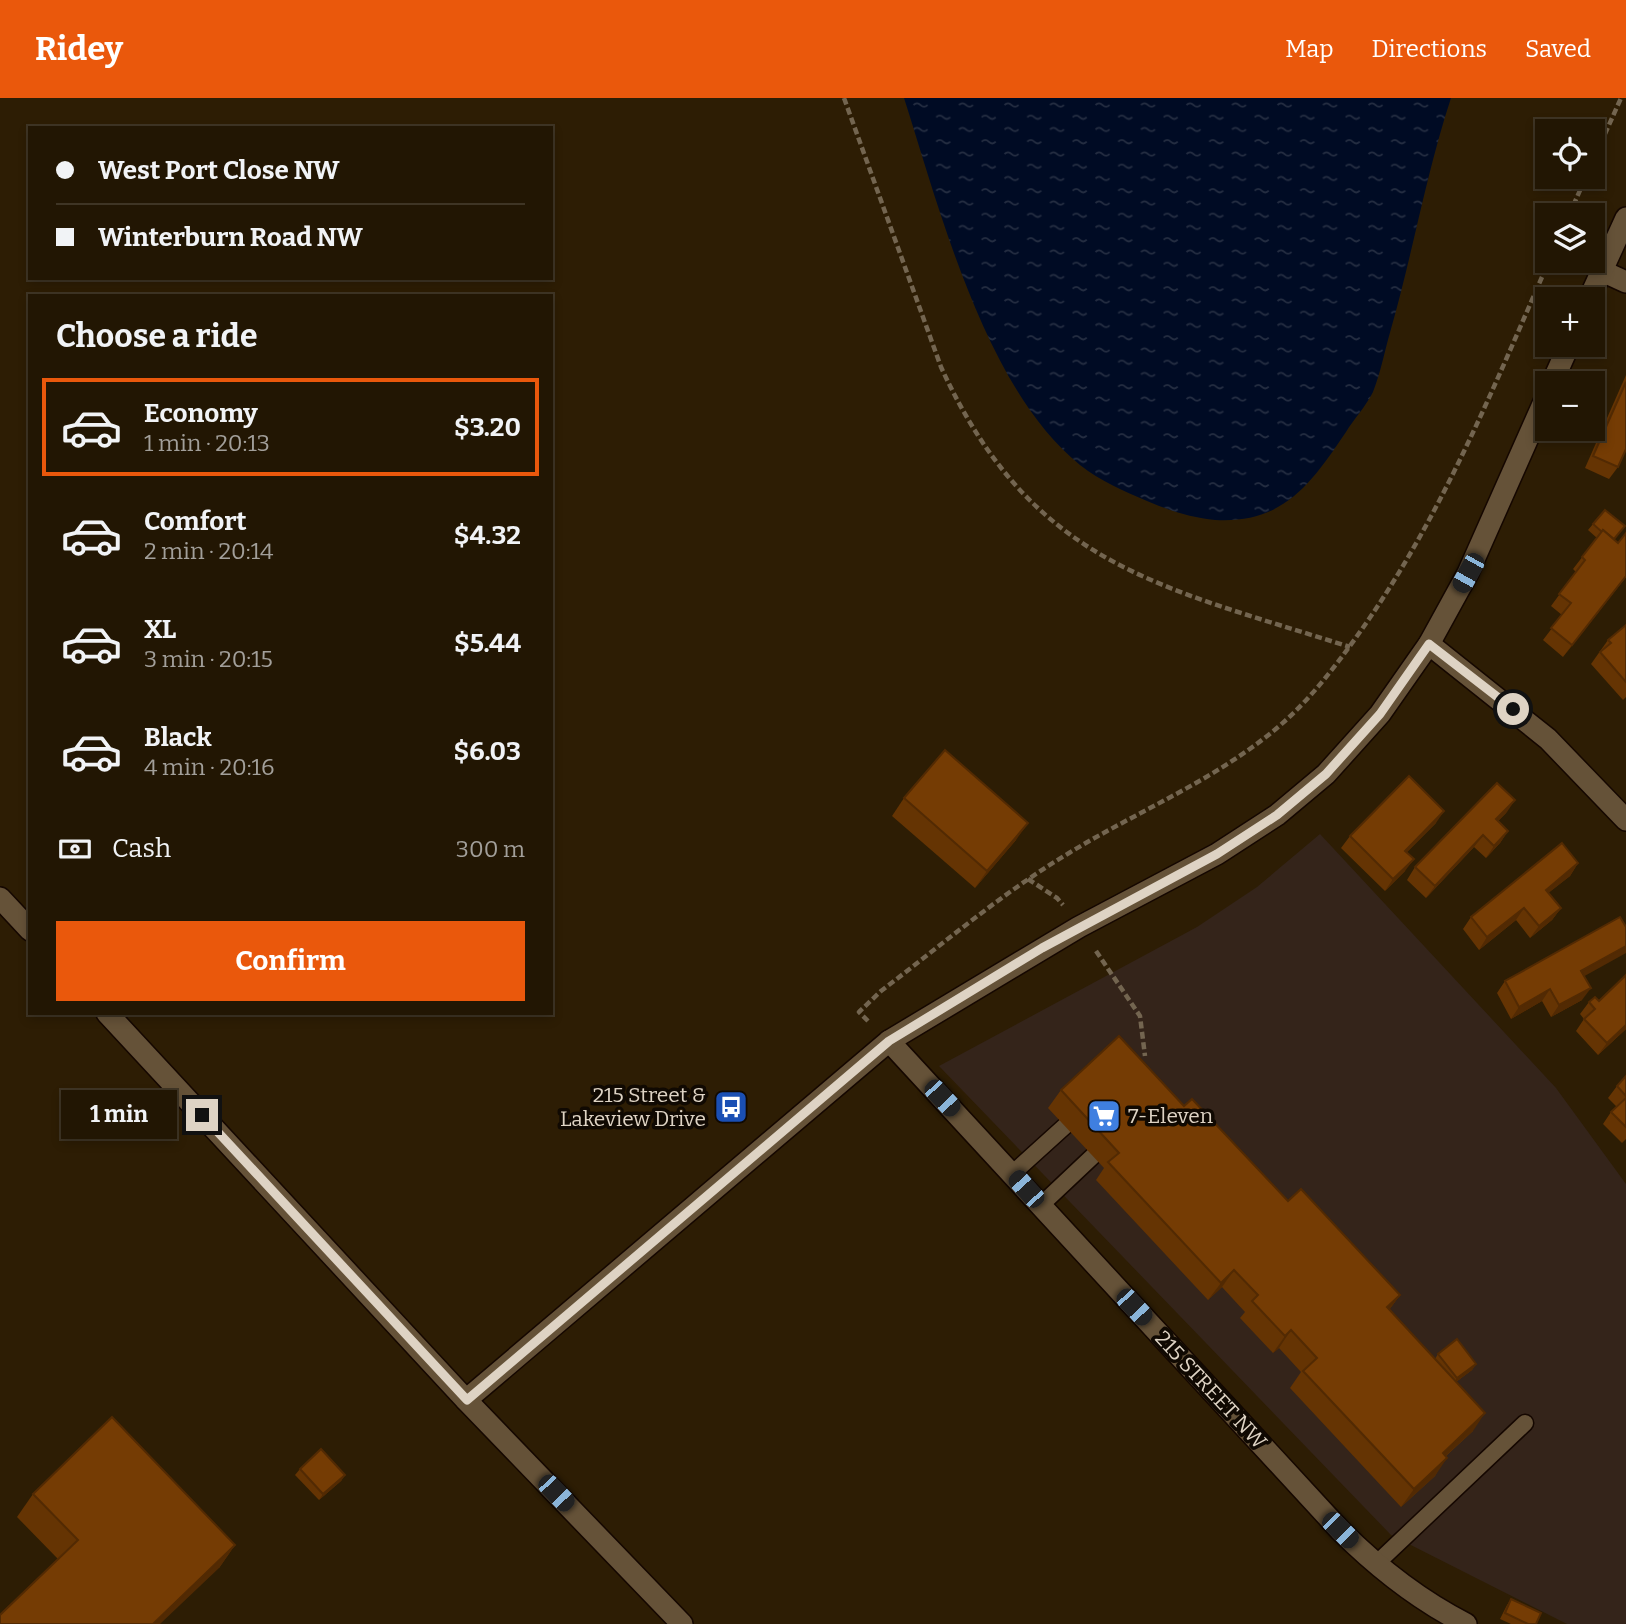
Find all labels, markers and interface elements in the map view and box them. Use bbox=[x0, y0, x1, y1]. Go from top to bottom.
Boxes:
text: Ridey bbox=[35, 29, 123, 69]
text: Map bbox=[1285, 35, 1334, 63]
text: Directions bbox=[1372, 35, 1487, 63]
text: Saved bbox=[1525, 35, 1591, 63]
map controls bbox=[1535, 119, 1605, 441]
button: locate bbox=[1535, 119, 1605, 189]
text: West Port Close NW bbox=[98, 155, 340, 186]
button: layers bbox=[1535, 203, 1605, 273]
text: Winterburn Road NW bbox=[98, 222, 363, 253]
button: + bbox=[1535, 287, 1605, 357]
text: Choose a ride bbox=[56, 317, 257, 355]
button: − bbox=[1535, 371, 1605, 441]
icon: car bbox=[60, 396, 123, 459]
text: Economy bbox=[144, 398, 258, 429]
text: $3.20 bbox=[454, 412, 521, 443]
text: 1 min · 20:13 bbox=[144, 429, 270, 457]
icon: car bbox=[60, 504, 123, 567]
text: Comfort bbox=[144, 506, 247, 537]
text: $4.32 bbox=[454, 520, 521, 551]
text: 2 min · 20:14 bbox=[144, 537, 273, 565]
car bbox=[1449, 550, 1488, 596]
icon: car bbox=[60, 612, 123, 675]
text: XL bbox=[144, 614, 176, 645]
text: $5.44 bbox=[454, 628, 521, 659]
text: 3 min · 20:15 bbox=[144, 645, 273, 673]
route start bbox=[1497, 693, 1529, 725]
icon: car bbox=[60, 720, 123, 783]
text: Black bbox=[144, 722, 212, 753]
text: $6.03 bbox=[453, 736, 521, 767]
text: 4 min · 20:16 bbox=[144, 753, 274, 781]
icon: cash bbox=[56, 830, 94, 868]
text: Cash bbox=[112, 833, 171, 864]
text: 300 m bbox=[456, 835, 525, 863]
button: Confirm bbox=[56, 921, 525, 1001]
car bbox=[920, 1075, 965, 1121]
place label: 215 Street & Lakeview Drive bbox=[560, 1082, 706, 1132]
bus stop icon: 215 Street & Lakeview Drive bbox=[712, 1088, 750, 1126]
callout: 1 min bbox=[62, 1090, 178, 1140]
supermarket icon: 7-Eleven bbox=[1085, 1097, 1123, 1135]
route end bbox=[186, 1099, 218, 1131]
text: 1 min bbox=[90, 1100, 148, 1128]
place label: 7-Eleven bbox=[1128, 1103, 1213, 1129]
car bbox=[1005, 1166, 1048, 1212]
car bbox=[1112, 1284, 1157, 1330]
street label: 215 STREET NW bbox=[1150, 1325, 1273, 1455]
car bbox=[534, 1471, 579, 1515]
car bbox=[1318, 1508, 1363, 1552]

